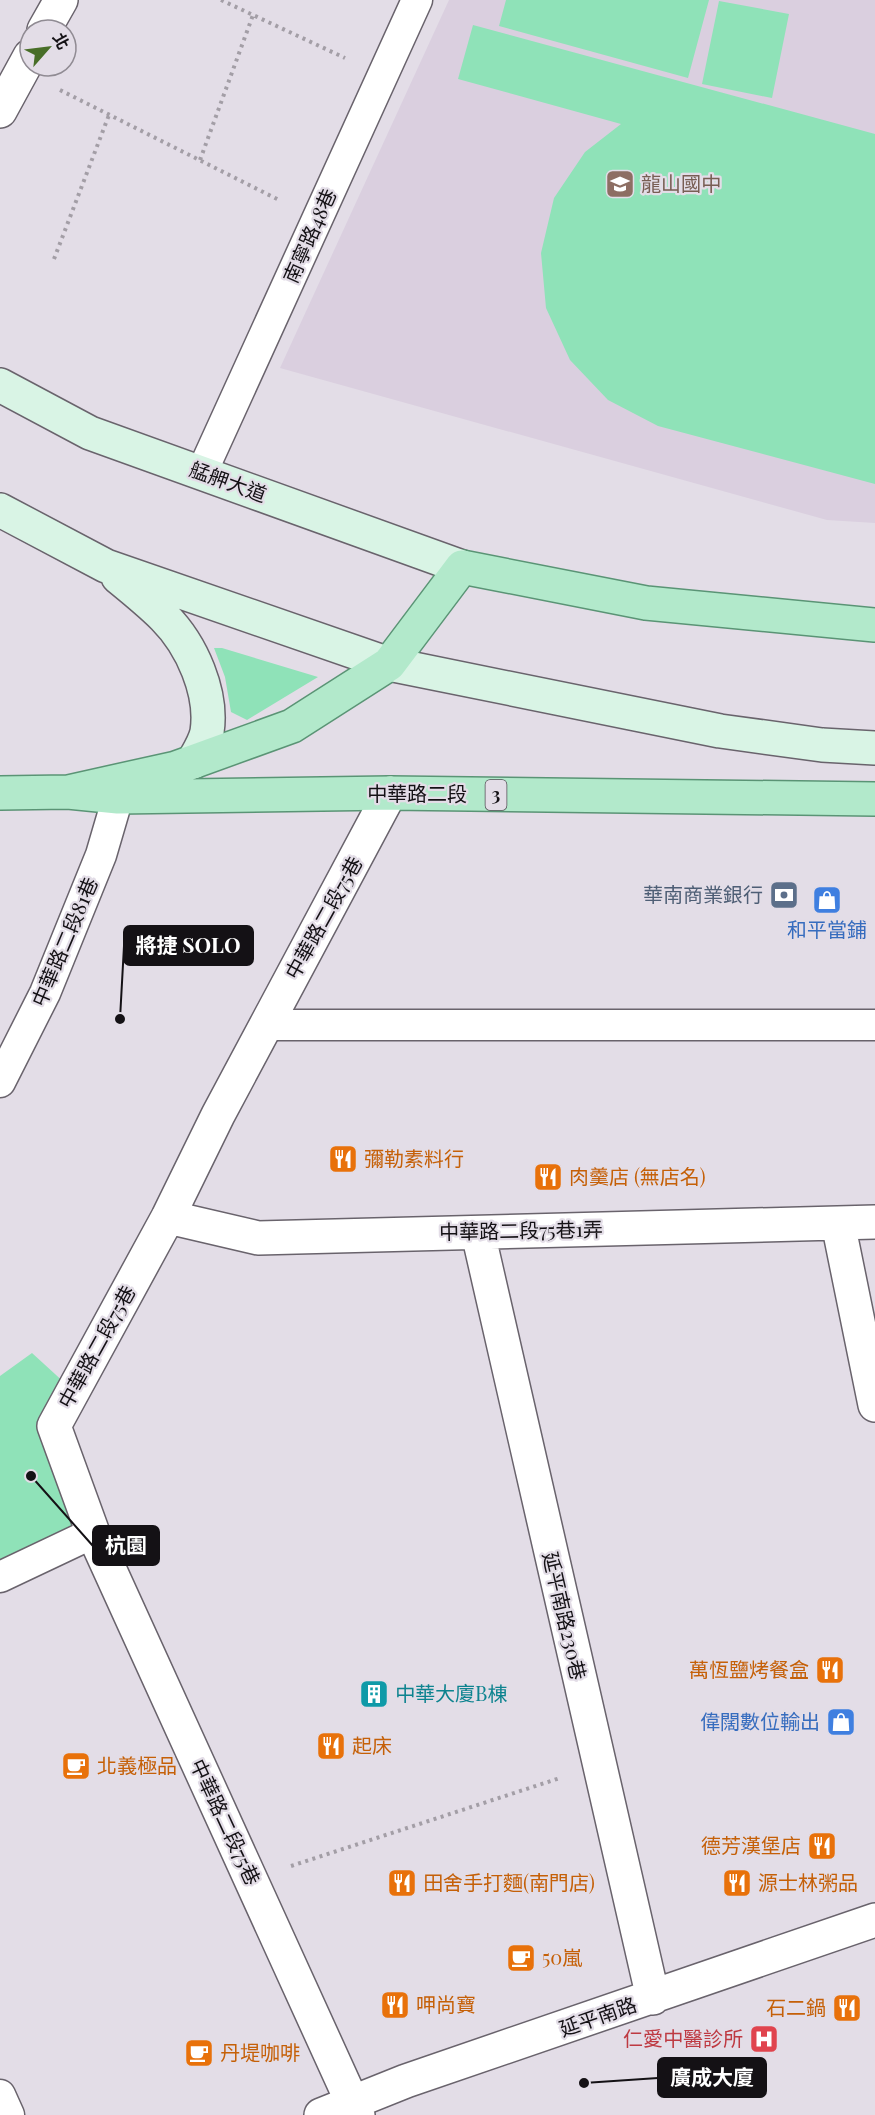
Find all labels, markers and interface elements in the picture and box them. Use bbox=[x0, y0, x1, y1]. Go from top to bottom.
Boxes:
north arrow bbox=[18, 18, 78, 78]
text: 北 bbox=[49, 29, 75, 53]
school or university icon: 龍山國中 bbox=[604, 168, 636, 200]
place label: 龍山國中 bbox=[641, 169, 721, 196]
street label: 南寧路48巷 bbox=[276, 184, 341, 287]
street label: 艋舺大道 bbox=[186, 454, 271, 507]
street label: 中華路二段 bbox=[367, 779, 467, 806]
road number: 3 bbox=[486, 780, 506, 810]
street label: 中華路二段75巷 bbox=[278, 851, 368, 983]
street label: 中華路二段81巷 bbox=[24, 873, 103, 1010]
bank icon: 華南商業銀行 bbox=[768, 879, 800, 911]
place label: 華南商業銀行 bbox=[643, 880, 763, 907]
shop icon: 和平當鋪 bbox=[811, 884, 843, 916]
place label: 和平當鋪 bbox=[787, 915, 867, 942]
callout: 將捷 SOLO bbox=[124, 926, 253, 965]
text: 將捷 SOLO bbox=[135, 930, 241, 958]
restaurant icon: 彌勒素料行 bbox=[327, 1143, 359, 1175]
place label: 彌勒素料行 bbox=[364, 1144, 464, 1171]
restaurant icon: 肉羹店 (無店名) bbox=[532, 1161, 564, 1193]
place label: 肉羹店 (無店名) bbox=[569, 1162, 706, 1189]
street label: 中華路二段75巷1弄 bbox=[439, 1215, 603, 1244]
street label: 中華路二段75巷 bbox=[51, 1280, 141, 1412]
callout: 杭園 bbox=[93, 1526, 159, 1565]
text: 杭園 bbox=[105, 1530, 147, 1558]
street label: 延平南路230巷 bbox=[538, 1549, 593, 1682]
restaurant icon: 萬恆鹽烤餐盒 bbox=[814, 1654, 846, 1686]
place label: 萬恆鹽烤餐盒 bbox=[689, 1655, 809, 1682]
building icon: 中華大廈B棟 bbox=[358, 1678, 390, 1710]
place label: 中華大廈B棟 bbox=[395, 1679, 507, 1706]
shop icon: 偉闊數位輸出 bbox=[825, 1706, 857, 1738]
place label: 偉闊數位輸出 bbox=[700, 1707, 820, 1734]
restaurant icon: 起床 bbox=[315, 1730, 347, 1762]
place label: 起床 bbox=[352, 1731, 392, 1758]
cafe icon: 北義極品 bbox=[60, 1750, 92, 1782]
place label: 北義極品 bbox=[97, 1751, 177, 1778]
street label: 中華路二段75巷 bbox=[185, 1754, 267, 1889]
restaurant icon: 德芳漢堡店 bbox=[806, 1830, 838, 1862]
place label: 德芳漢堡店 bbox=[701, 1831, 801, 1858]
restaurant icon: 田舍手打麵(南門店) bbox=[386, 1867, 418, 1899]
restaurant icon: 源士林粥品 bbox=[721, 1867, 753, 1899]
place label: 田舍手打麵(南門店) bbox=[423, 1868, 595, 1895]
place label: 源士林粥品 bbox=[758, 1868, 858, 1895]
cafe icon: 50嵐 bbox=[505, 1942, 537, 1974]
place label: 50嵐 bbox=[542, 1943, 582, 1970]
restaurant icon: 呷尚寶 bbox=[379, 1989, 411, 2021]
place label: 呷尚寶 bbox=[416, 1990, 476, 2017]
street label: 延平南路 bbox=[555, 1990, 640, 2041]
restaurant icon: 石二鍋 bbox=[831, 1992, 863, 2024]
place label: 石二鍋 bbox=[766, 1993, 826, 2020]
hospital icon: 仁愛中醫診所 bbox=[748, 2023, 780, 2055]
place label: 仁愛中醫診所 bbox=[623, 2024, 743, 2051]
cafe icon: 丹堤咖啡 bbox=[183, 2037, 215, 2069]
place label: 丹堤咖啡 bbox=[220, 2038, 300, 2065]
callout: 廣成大廈 bbox=[658, 2058, 766, 2097]
text: 廣成大廈 bbox=[670, 2062, 754, 2090]

